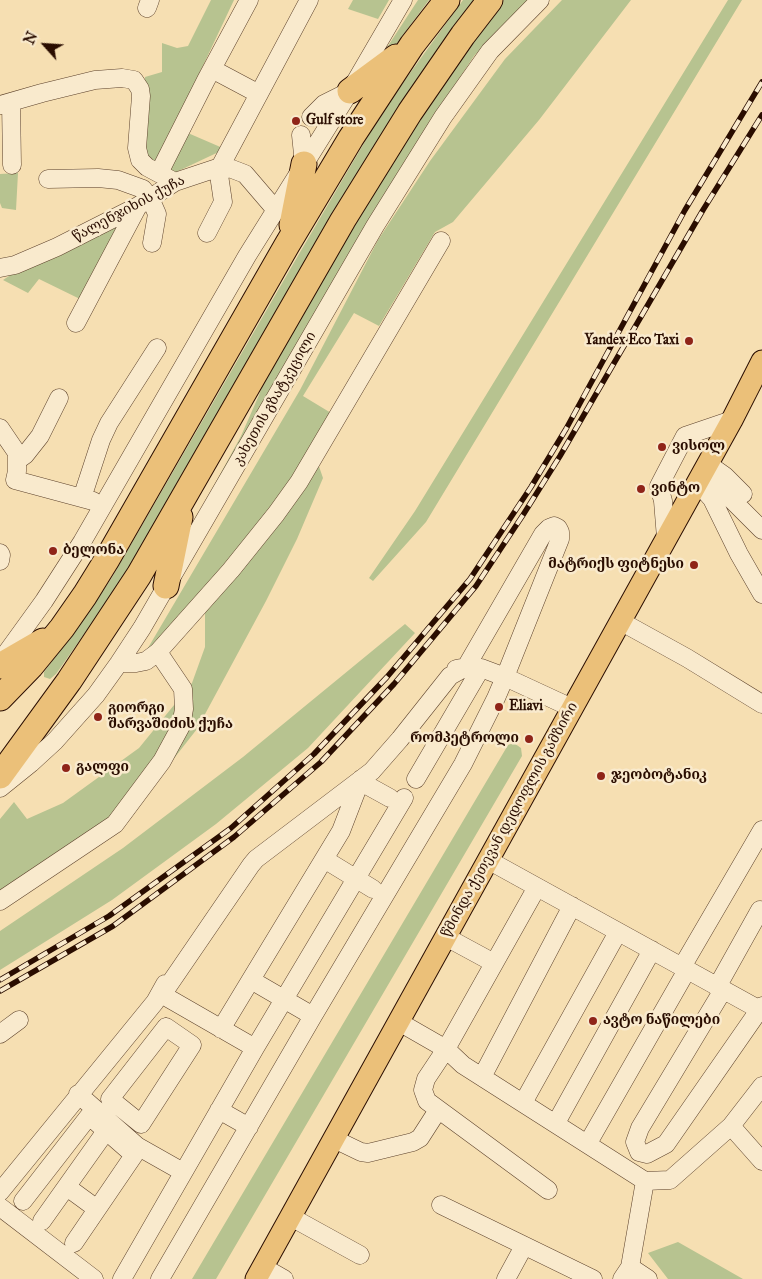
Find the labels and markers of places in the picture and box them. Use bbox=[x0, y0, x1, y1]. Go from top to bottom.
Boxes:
place label: Gulf store bbox=[306, 113, 363, 129]
marker: Gulf store bbox=[290, 115, 302, 127]
place label: Yandex Eco Taxi bbox=[585, 333, 679, 349]
marker: Yandex Eco Taxi bbox=[683, 335, 695, 347]
place label: ვისოლ bbox=[672, 439, 725, 455]
marker: ვისოლ bbox=[656, 441, 668, 453]
place label: ვინტო bbox=[651, 481, 700, 497]
marker: ვინტო bbox=[635, 483, 647, 495]
place label: ბელონა bbox=[63, 543, 124, 559]
marker: ბელონა bbox=[47, 545, 59, 557]
place label: მატრიქს ფიტნესი bbox=[548, 557, 684, 573]
marker: მატრიქს ფიტნესი bbox=[688, 559, 700, 571]
place label: Eliavi bbox=[509, 699, 543, 715]
place label: გიორგი შარვაშიძის ქუჩა bbox=[108, 701, 233, 734]
marker: Eliavi bbox=[493, 701, 505, 713]
marker: გიორგი შარვაშიძის ქუჩა bbox=[92, 711, 104, 723]
place label: რომპეტროლი bbox=[410, 731, 519, 747]
marker: რომპეტროლი bbox=[523, 733, 535, 745]
place label: გალფი bbox=[76, 760, 129, 776]
marker: გალფი bbox=[60, 762, 72, 774]
place label: ჯეობოტანიკ bbox=[611, 768, 707, 784]
marker: ჯეობოტანიკ bbox=[595, 770, 607, 782]
place label: ავტო ნაწილები bbox=[603, 1013, 720, 1029]
marker: ავტო ნაწილები bbox=[587, 1015, 599, 1027]

